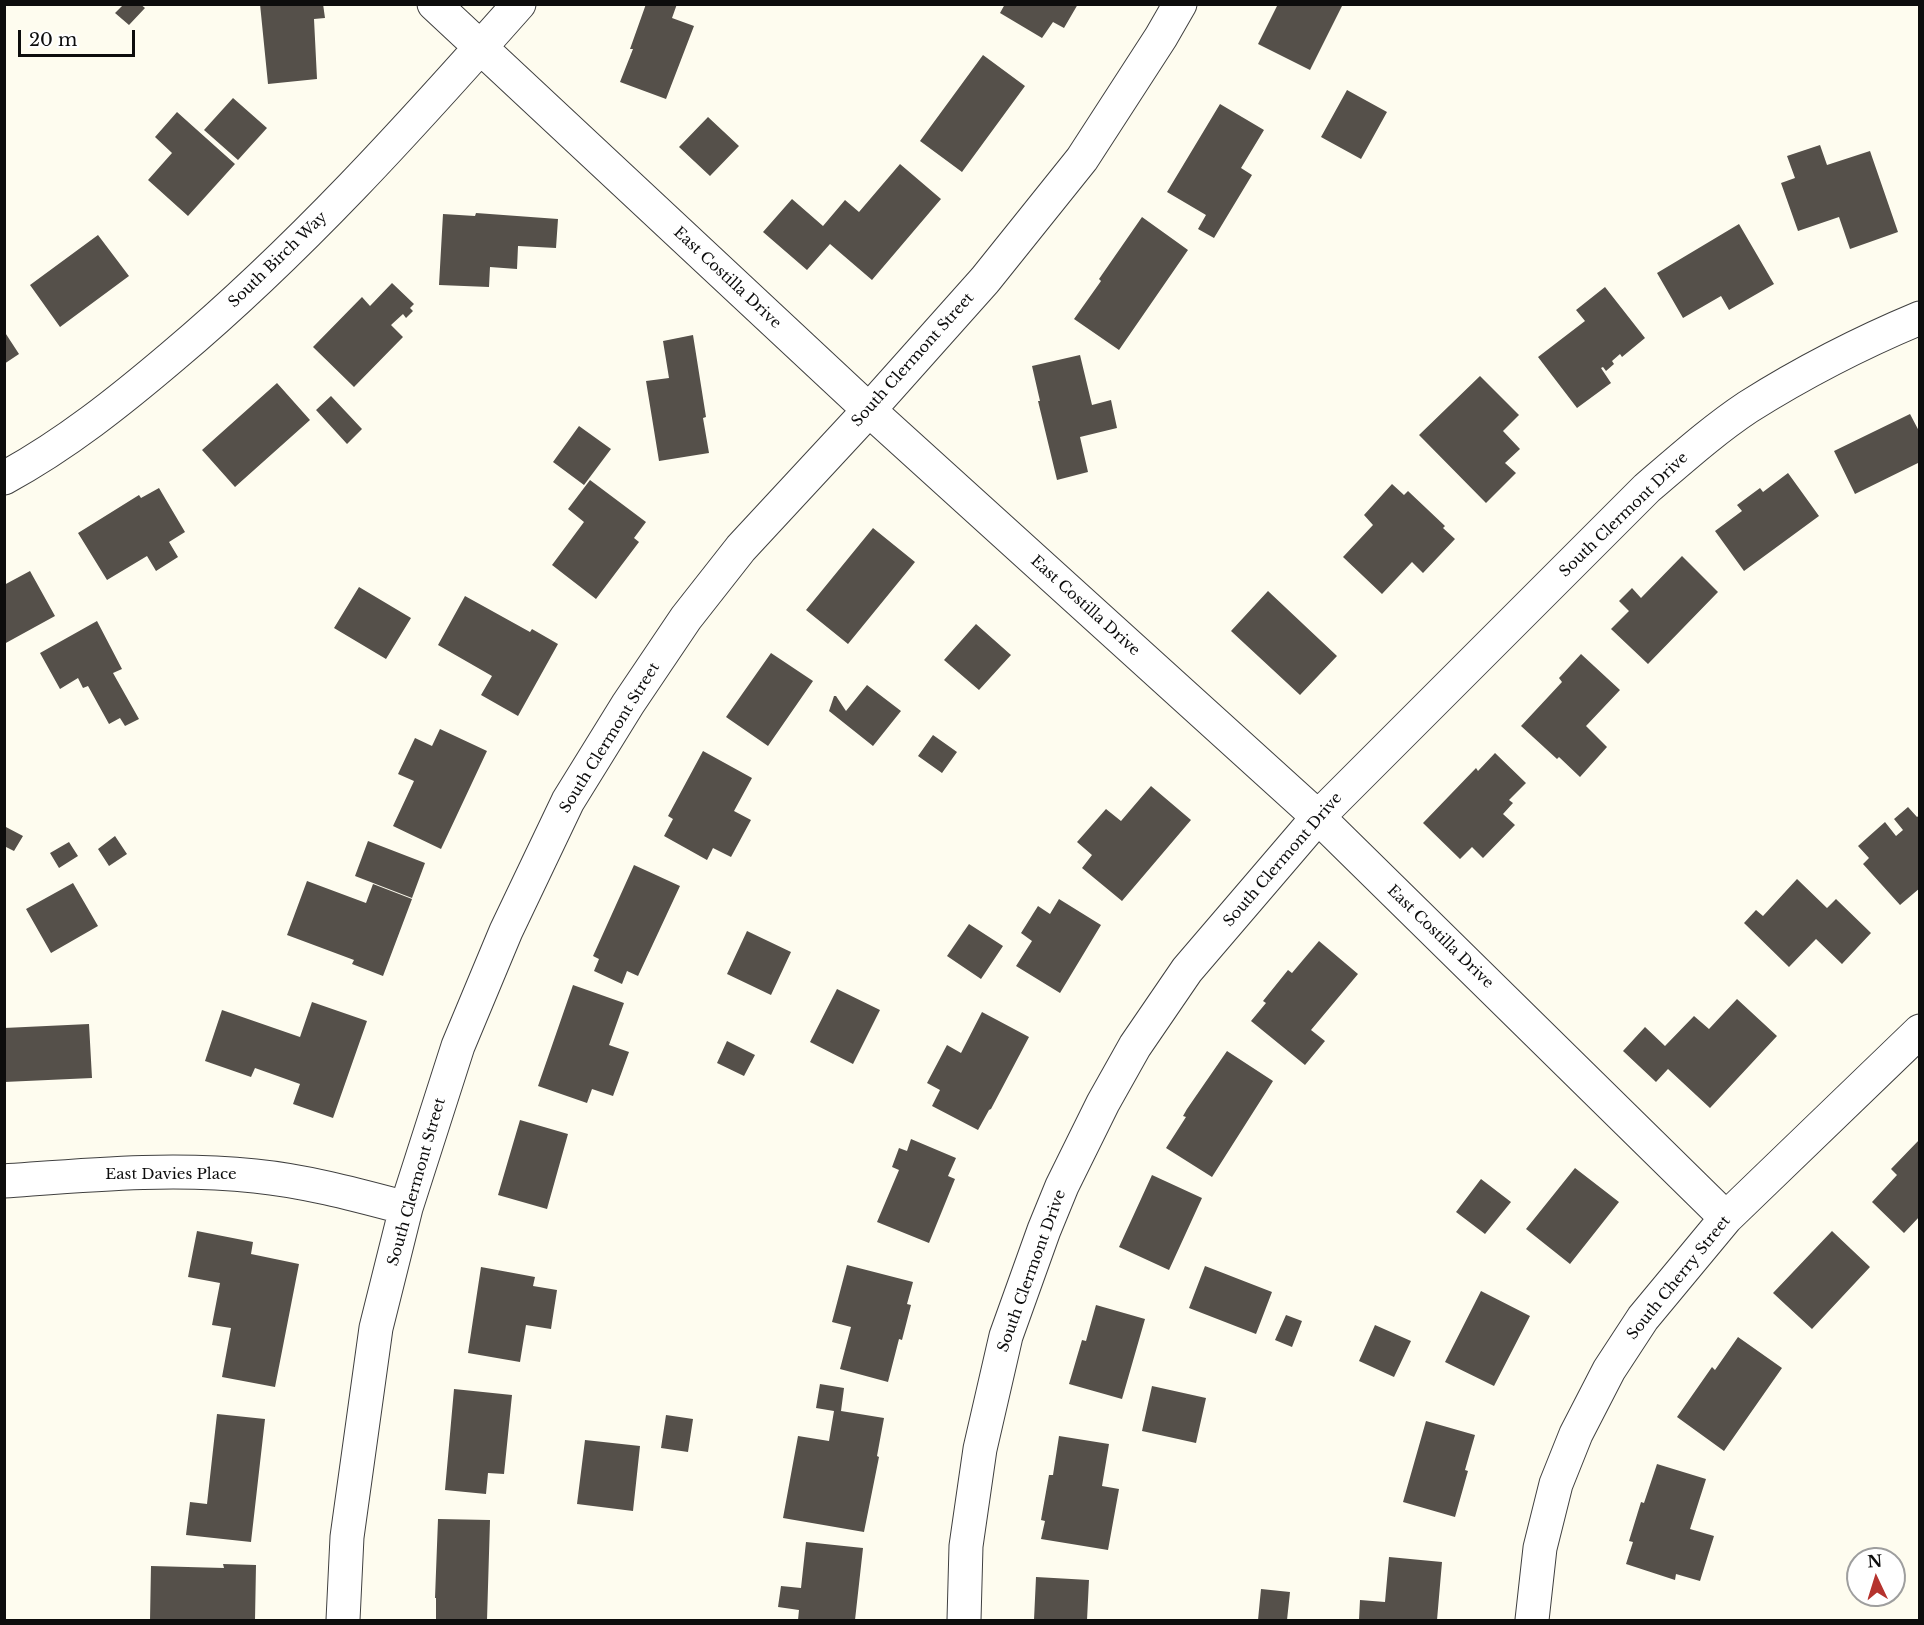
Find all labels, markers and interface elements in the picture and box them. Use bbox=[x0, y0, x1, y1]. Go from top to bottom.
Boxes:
scale bar bbox=[21, 18, 138, 56]
text: 20 m bbox=[29, 29, 77, 51]
street label: South Birch Way bbox=[225, 208, 331, 312]
street label: East Costilla Drive bbox=[669, 223, 785, 333]
street label: South Clermont Street bbox=[848, 289, 978, 431]
street label: South Clermont Drive bbox=[1556, 449, 1692, 581]
street label: East Costilla Drive bbox=[1027, 552, 1143, 660]
street label: South Clermont Street bbox=[556, 660, 664, 816]
street label: South Clermont Drive bbox=[1220, 789, 1346, 931]
street label: East Costilla Drive bbox=[1383, 882, 1497, 992]
street label: South Clermont Street bbox=[384, 1096, 450, 1268]
street label: East Davies Place bbox=[105, 1166, 237, 1184]
street label: South Clermont Drive bbox=[994, 1187, 1070, 1355]
street label: South Cherry Street bbox=[1624, 1212, 1734, 1344]
north arrow bbox=[1846, 1547, 1906, 1607]
text: N bbox=[1867, 1551, 1883, 1572]

